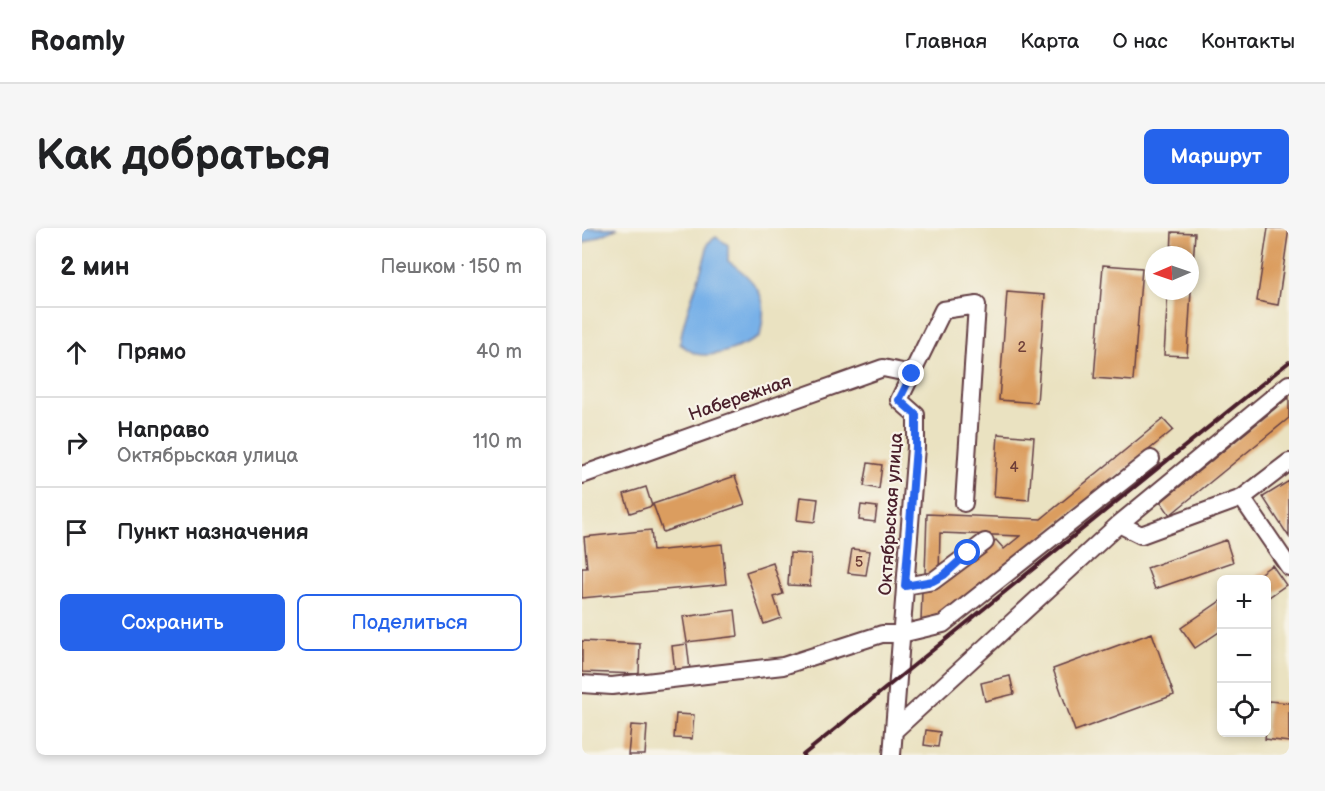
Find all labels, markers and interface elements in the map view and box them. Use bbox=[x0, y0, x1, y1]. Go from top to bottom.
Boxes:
text: Roamly bbox=[30, 25, 125, 58]
text: Главная bbox=[904, 29, 987, 54]
text: Карта bbox=[1020, 29, 1079, 54]
text: О нас bbox=[1112, 29, 1168, 54]
text: Контакты bbox=[1201, 29, 1295, 54]
button: Маршрут bbox=[1144, 129, 1289, 184]
text: Как добраться bbox=[36, 131, 331, 182]
north arrow bbox=[1145, 246, 1199, 300]
text: 2 мин bbox=[60, 252, 130, 283]
text: Пешком · 150 m bbox=[381, 255, 522, 279]
icon: ahead bbox=[60, 336, 93, 369]
house number: 2 bbox=[1018, 338, 1027, 357]
text: Прямо bbox=[117, 339, 186, 366]
text: 40 m bbox=[476, 340, 522, 364]
route end bbox=[898, 360, 924, 386]
street label: Набережная bbox=[686, 371, 794, 425]
text: Направо bbox=[117, 417, 209, 444]
icon: right bbox=[60, 426, 93, 459]
text: 110 m bbox=[473, 430, 522, 454]
street label: Октябрьская улица bbox=[875, 432, 907, 596]
text: Октябрьская улица bbox=[117, 444, 298, 468]
house number: 4 bbox=[1009, 458, 1019, 477]
icon: arrive bbox=[60, 516, 93, 549]
text: Пункт назначения bbox=[117, 519, 309, 546]
route start bbox=[954, 539, 980, 565]
house number: 5 bbox=[855, 553, 863, 572]
map controls bbox=[1217, 575, 1271, 737]
button: + bbox=[1217, 575, 1271, 629]
button: Сохранить bbox=[60, 594, 285, 651]
button: Поделиться bbox=[297, 594, 522, 651]
button: − bbox=[1217, 629, 1271, 683]
button: locate bbox=[1217, 683, 1271, 737]

